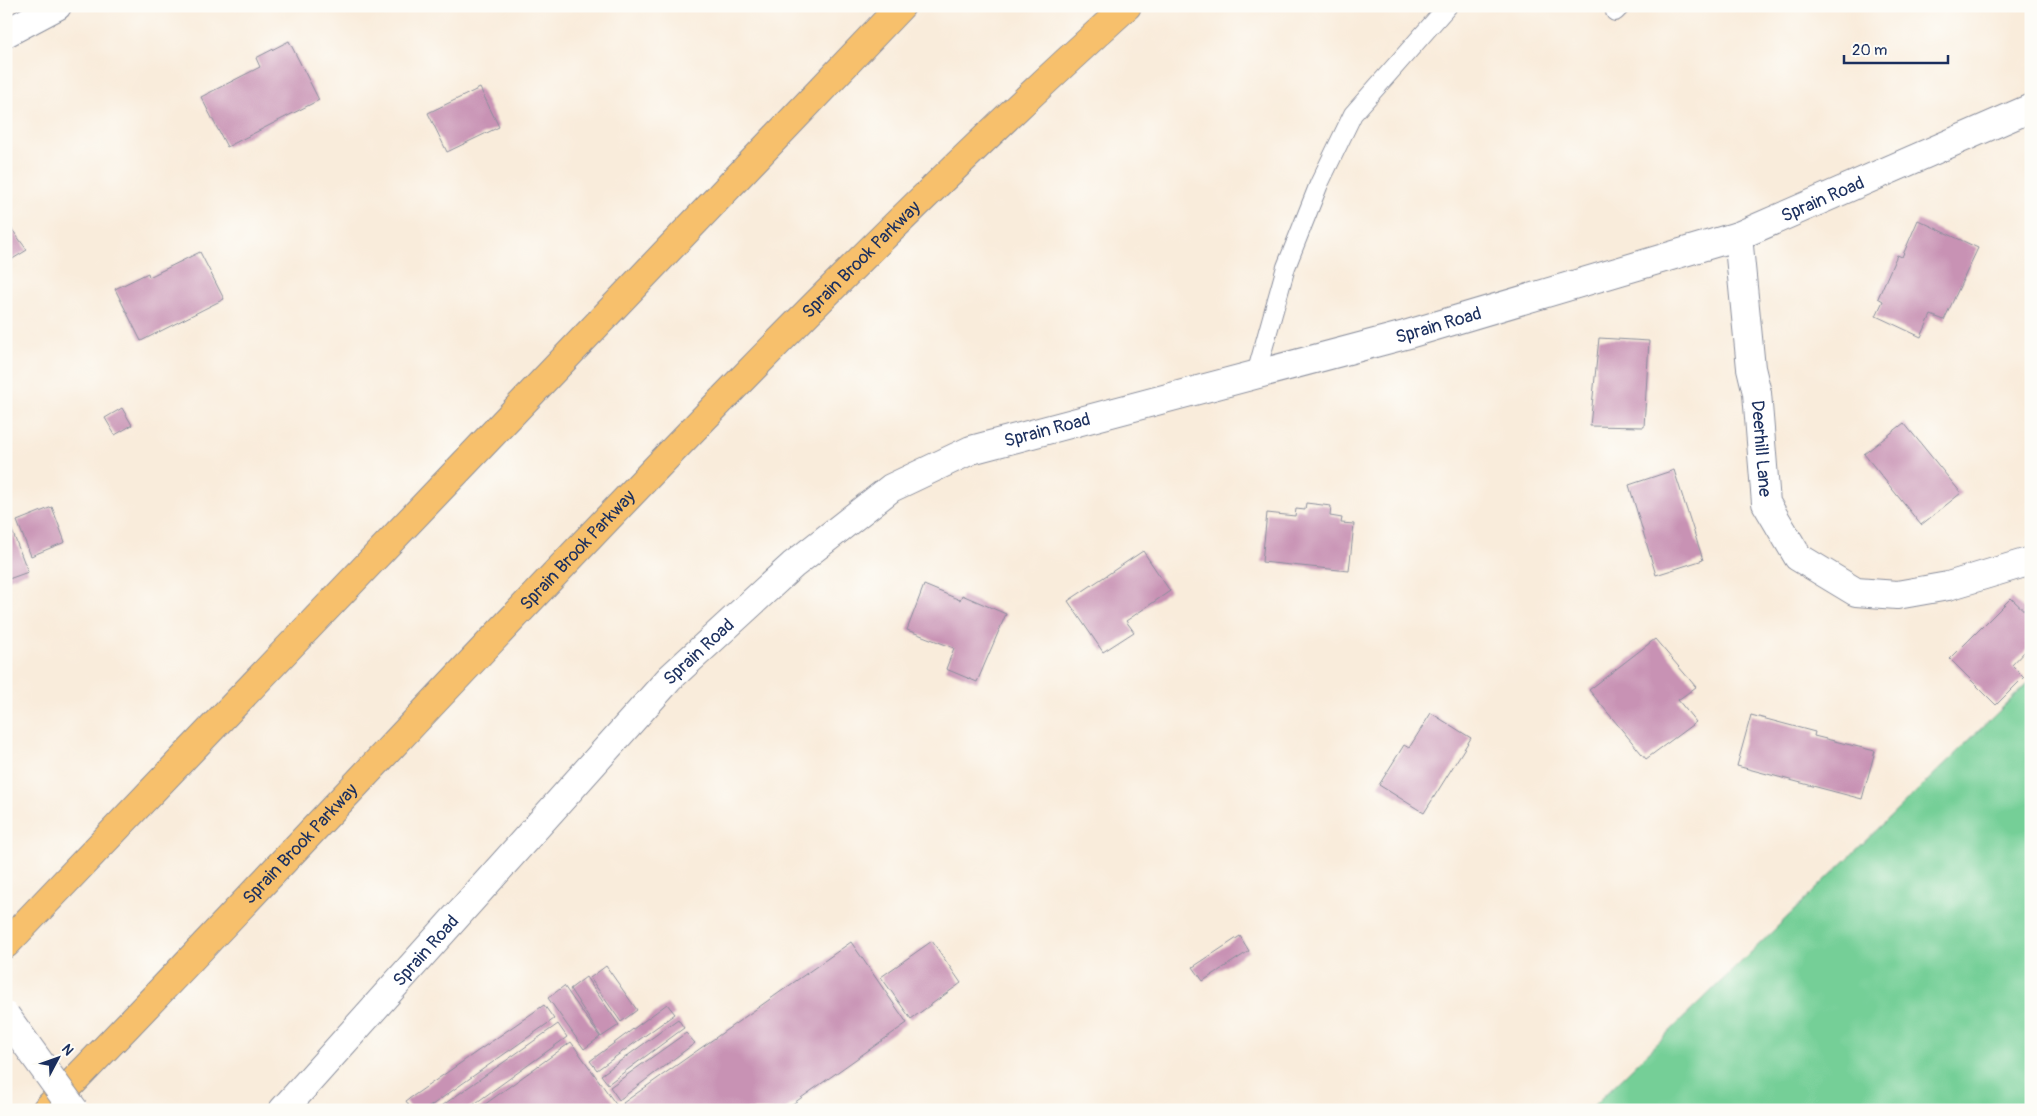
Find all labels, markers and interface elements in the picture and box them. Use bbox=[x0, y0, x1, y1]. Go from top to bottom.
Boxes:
scale bar bbox=[1844, 32, 1948, 64]
text: 20 m bbox=[1852, 41, 1887, 60]
street label: Sprain Road bbox=[1778, 171, 1868, 227]
street label: Sprain Brook Parkway bbox=[797, 195, 925, 323]
street label: Sprain Road bbox=[1393, 301, 1484, 349]
street label: Deerhill Lane bbox=[1746, 399, 1777, 498]
street label: Sprain Road bbox=[1002, 407, 1093, 452]
street label: Sprain Brook Parkway bbox=[515, 485, 640, 615]
street label: Sprain Road bbox=[658, 613, 739, 690]
street label: Sprain Brook Parkway bbox=[238, 778, 363, 909]
street label: Sprain Road bbox=[388, 910, 464, 991]
north arrow bbox=[32, 1034, 82, 1084]
text: N bbox=[58, 1041, 77, 1059]

